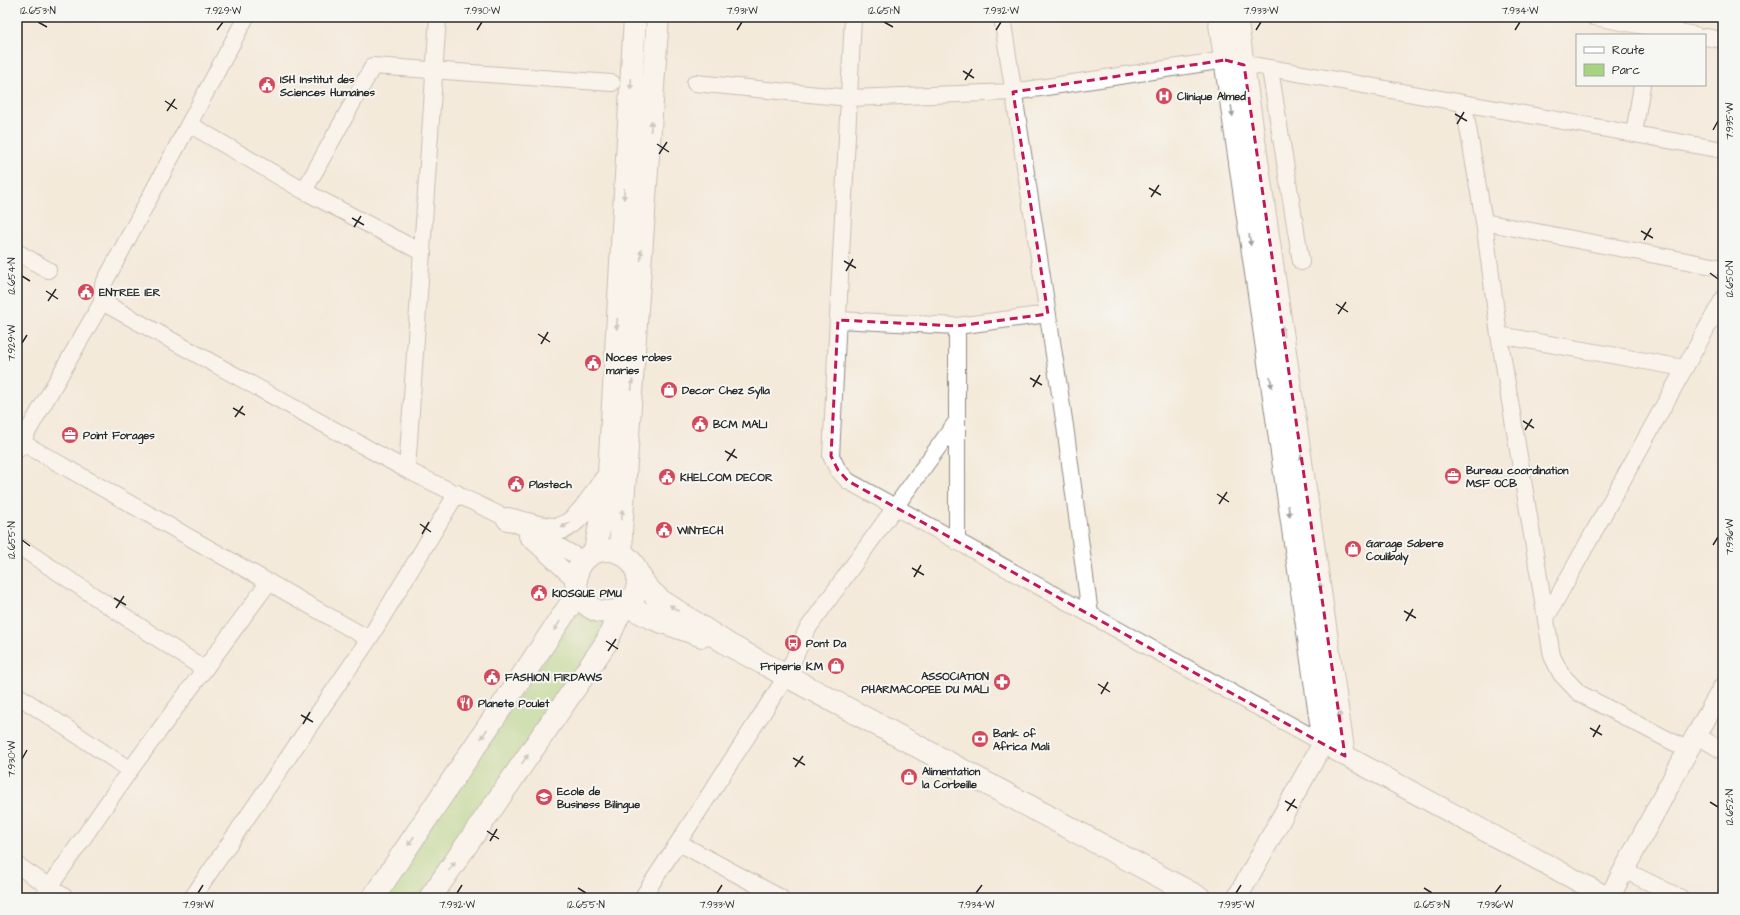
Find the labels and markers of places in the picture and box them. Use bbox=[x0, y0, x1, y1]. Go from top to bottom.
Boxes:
place label: ISH Institut des Sciences Humaines bbox=[279, 72, 376, 100]
public building icon: ISH Institut des Sciences Humaines bbox=[257, 75, 277, 95]
hospital icon: Clinique Almed bbox=[1154, 86, 1174, 106]
place label: Clinique Almed bbox=[1177, 89, 1246, 105]
public building icon: ENTREE IER bbox=[76, 282, 96, 302]
place label: ENTREE IER bbox=[99, 285, 161, 300]
place label: Noces robes maries bbox=[606, 350, 672, 378]
public building icon: Noces robes maries bbox=[583, 353, 603, 373]
shop icon: Decor Chez Sylla bbox=[659, 380, 679, 400]
place label: Decor Chez Sylla bbox=[682, 383, 770, 400]
public building icon: BCM MALI bbox=[690, 414, 710, 434]
place label: BCM MALI bbox=[713, 417, 768, 432]
office icon: Point Forages bbox=[60, 425, 80, 445]
place label: Point Forages bbox=[83, 428, 155, 445]
place label: Bureau coordination MSF OCB bbox=[1466, 463, 1569, 491]
office icon: Bureau coordination MSF OCB bbox=[1443, 466, 1463, 486]
public building icon: KHELCOM DECOR bbox=[657, 467, 677, 487]
place label: KHELCOM DECOR bbox=[680, 470, 773, 485]
public building icon: Plastech bbox=[506, 474, 526, 494]
place label: Plastech bbox=[529, 477, 572, 492]
public building icon: WINTECH bbox=[654, 520, 674, 540]
place label: WINTECH bbox=[676, 523, 724, 538]
place label: Garage Sabere Coulibaly bbox=[1366, 536, 1444, 566]
shop icon: Garage Sabere Coulibaly bbox=[1343, 539, 1363, 559]
public building icon: KIOSQUE PMU bbox=[529, 583, 549, 603]
place label: KIOSQUE PMU bbox=[552, 586, 622, 601]
bus stop icon: Pont Da bbox=[783, 633, 803, 653]
place label: Pont Da bbox=[806, 636, 847, 651]
shop icon: Friperie K.M bbox=[826, 656, 846, 676]
place label: Friperie K.M bbox=[760, 659, 823, 675]
public building icon: FASHION FIRDAWS bbox=[482, 667, 502, 687]
place label: ASSOCIATION PHARMACOPEE DU MALI bbox=[862, 669, 989, 697]
place label: FASHION FIRDAWS bbox=[505, 670, 602, 685]
pharmacy icon: ASSOCIATION PHARMACOPEE DU MALI bbox=[992, 672, 1012, 692]
restaurant icon: Planete Poulet bbox=[455, 693, 475, 713]
place label: Planete Poulet bbox=[478, 696, 550, 711]
place label: Bank of Africa Mali bbox=[993, 726, 1050, 754]
bank icon: Bank of Africa Mali bbox=[970, 729, 990, 749]
place label: Alimentation la Corbeille bbox=[921, 764, 981, 792]
shop icon: Alimentation la Corbeille bbox=[899, 767, 919, 787]
place label: Ecole de Business Bilingue bbox=[557, 784, 640, 814]
school or university icon: Ecole de Business Bilingue bbox=[534, 787, 554, 807]

